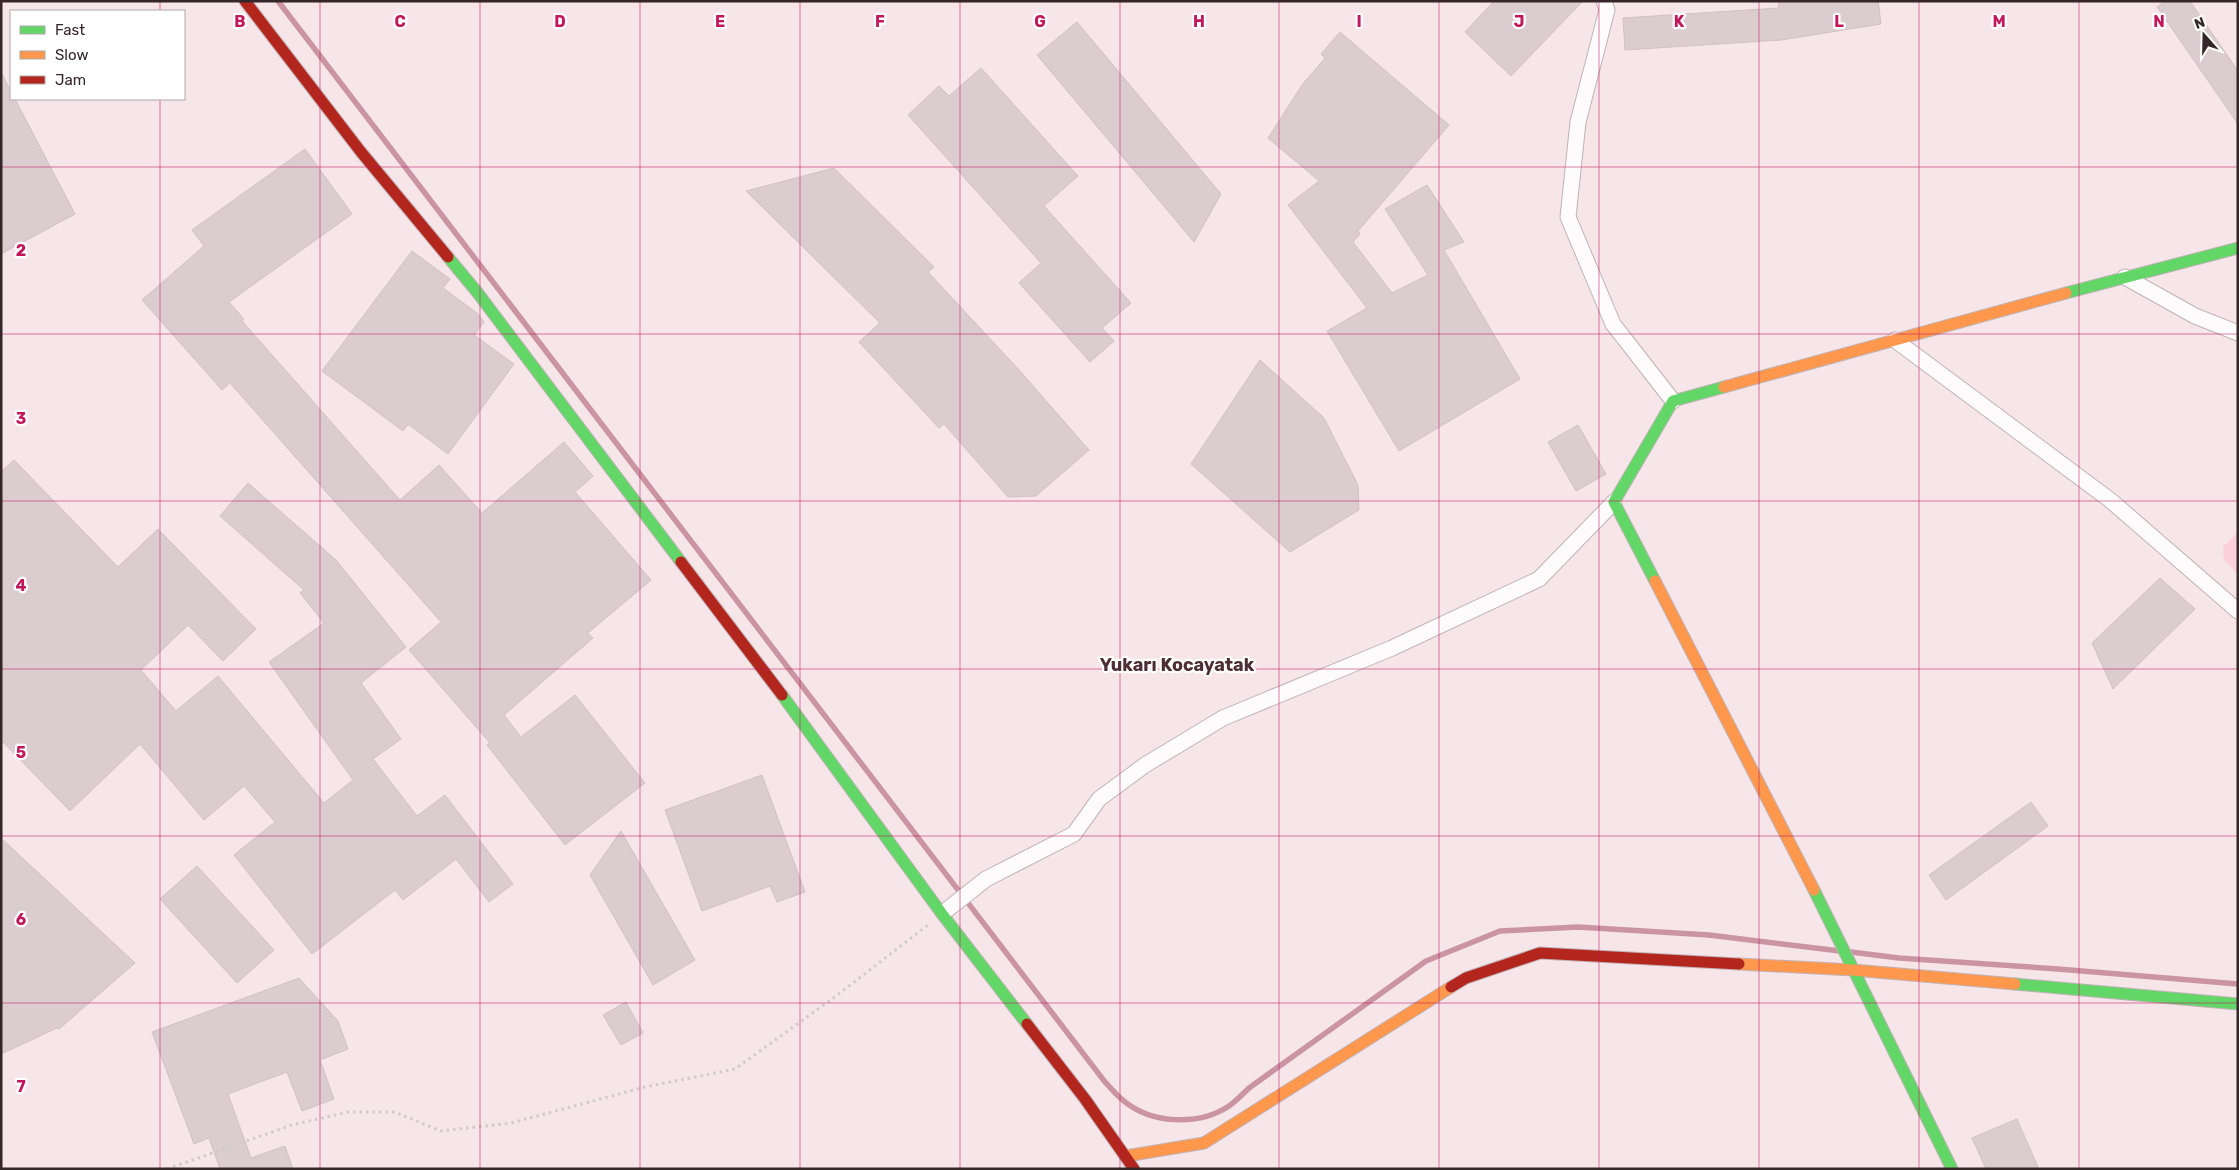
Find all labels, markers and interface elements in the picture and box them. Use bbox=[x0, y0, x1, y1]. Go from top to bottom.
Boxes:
legend bbox=[10, 10, 185, 100]
north arrow bbox=[2179, 10, 2229, 60]
text: B bbox=[234, 12, 246, 31]
text: C bbox=[394, 12, 406, 31]
text: D bbox=[554, 12, 566, 31]
text: E bbox=[715, 12, 725, 31]
text: F bbox=[875, 12, 885, 31]
text: G bbox=[1034, 12, 1046, 31]
text: H bbox=[1193, 12, 1205, 31]
text: I bbox=[1356, 12, 1362, 31]
text: J bbox=[1514, 12, 1524, 31]
text: K bbox=[1674, 12, 1685, 31]
text: L bbox=[1834, 12, 1844, 31]
text: M bbox=[1992, 12, 2006, 31]
text: N bbox=[2153, 12, 2165, 31]
text: N bbox=[2192, 14, 2207, 33]
text: Fast bbox=[55, 21, 85, 39]
text: Slow bbox=[55, 46, 88, 64]
text: Jam bbox=[55, 71, 86, 89]
text: 2 bbox=[16, 241, 26, 260]
text: 3 bbox=[16, 409, 26, 428]
text: 4 bbox=[16, 576, 27, 595]
district label: Yukarı Kocayatak bbox=[1100, 654, 1255, 676]
text: 5 bbox=[16, 743, 26, 762]
text: 6 bbox=[16, 910, 26, 929]
text: 7 bbox=[16, 1077, 26, 1096]

